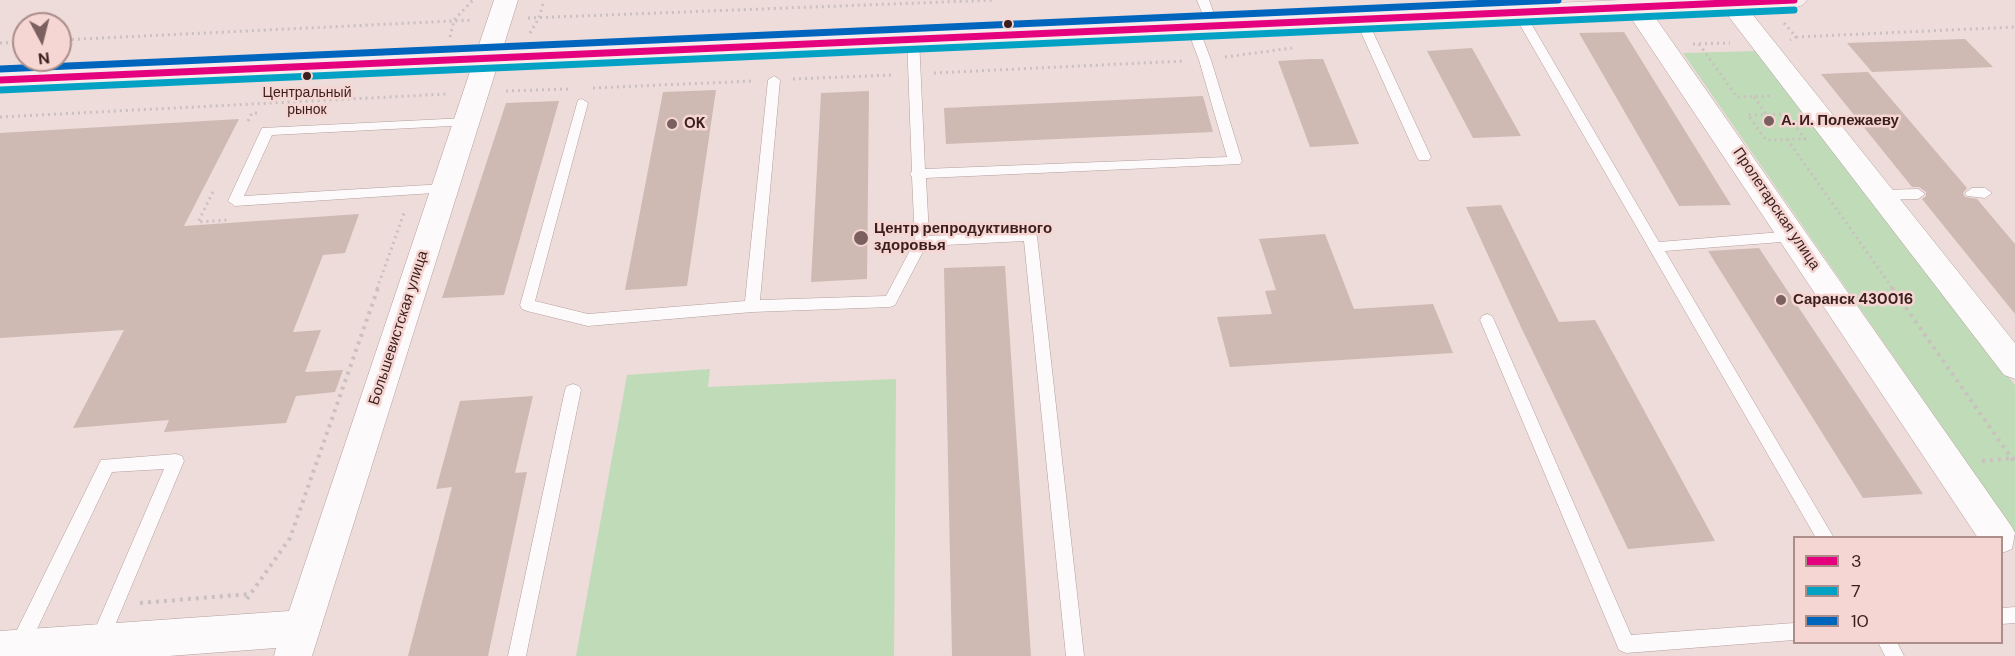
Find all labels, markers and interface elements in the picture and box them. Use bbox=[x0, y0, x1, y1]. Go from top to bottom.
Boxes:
north arrow bbox=[12, 12, 72, 72]
unlabelled marker bbox=[1002, 18, 1014, 30]
text: N bbox=[37, 47, 51, 70]
marker: Центральный рынок bbox=[301, 70, 313, 82]
place label: Центральный рынок bbox=[263, 85, 351, 118]
place label: А. И. Полежаеву bbox=[1781, 112, 1899, 130]
marker: А. И. Полежаеву bbox=[1762, 114, 1776, 128]
place label: OK bbox=[684, 115, 706, 133]
marker: OK bbox=[665, 117, 679, 131]
street label: Пролетарская улица bbox=[1729, 145, 1823, 273]
place label: Центр репродуктивного здоровья bbox=[874, 220, 1052, 255]
marker: Центр репродуктивного здоровья bbox=[852, 229, 870, 247]
street label: Большевистская улица bbox=[365, 248, 433, 408]
place label: Саранск 430016 bbox=[1793, 291, 1913, 309]
marker: Саранск 430016 bbox=[1774, 293, 1788, 307]
legend bbox=[1793, 536, 2003, 644]
text: 3 bbox=[1851, 549, 1862, 573]
text: 7 bbox=[1851, 579, 1861, 603]
text: 10 bbox=[1851, 609, 1869, 633]

